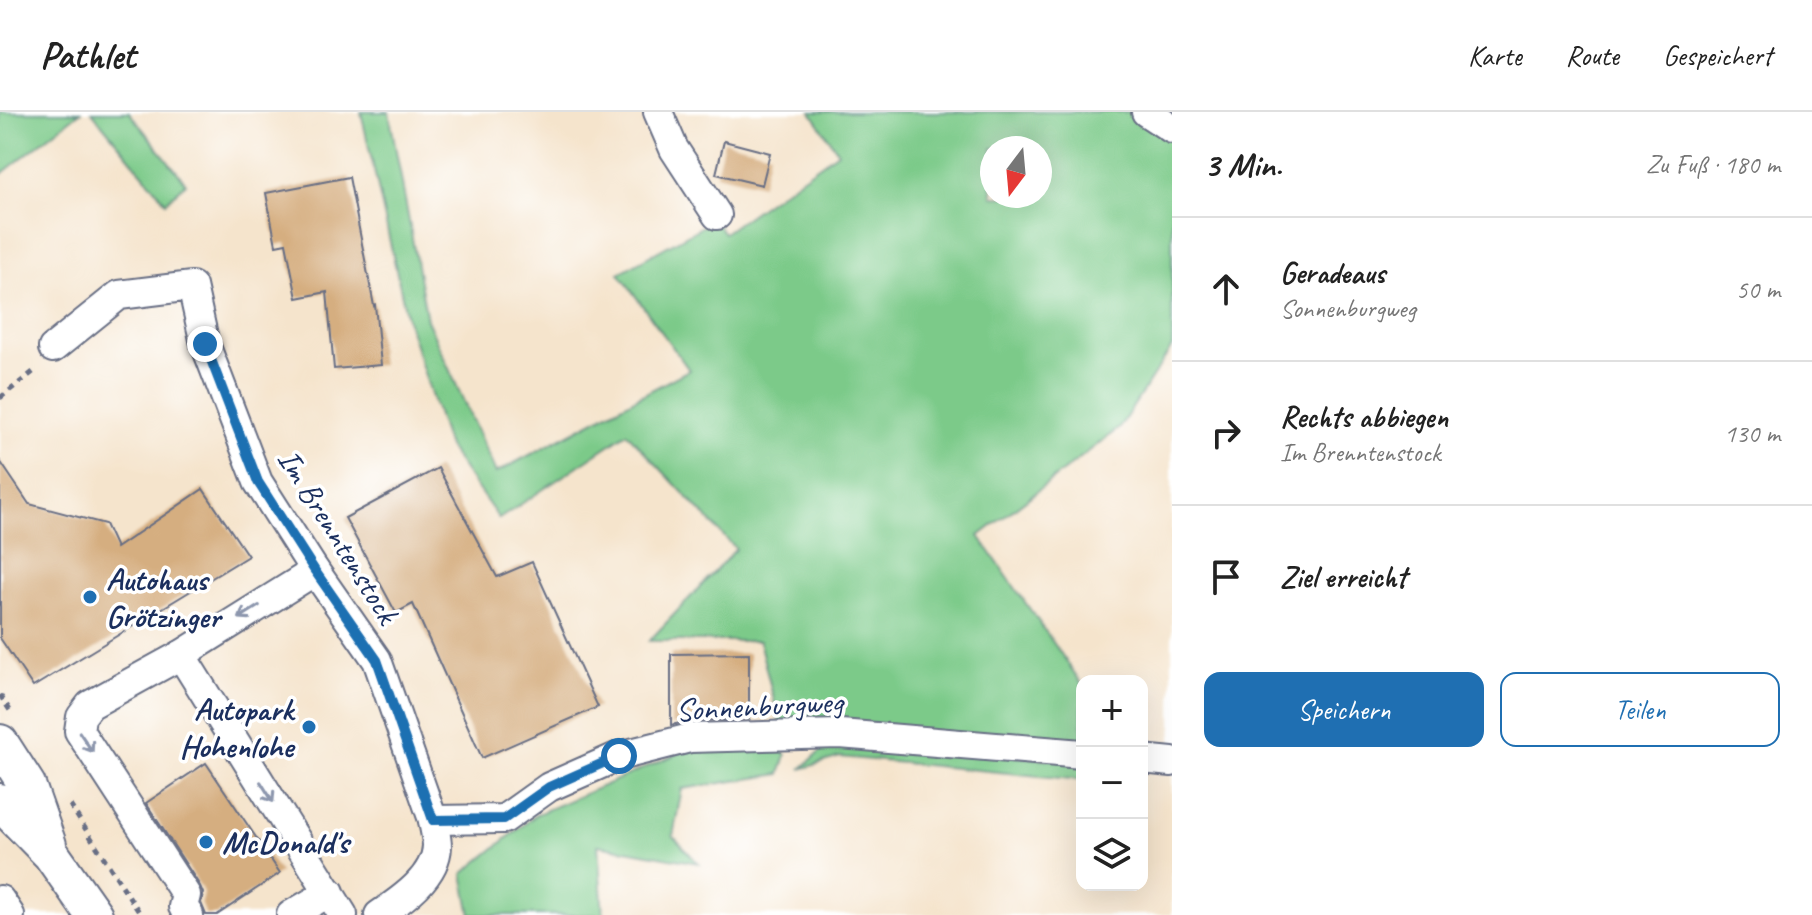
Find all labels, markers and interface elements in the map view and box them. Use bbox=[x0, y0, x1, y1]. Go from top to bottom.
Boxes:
text: Pathlet bbox=[40, 32, 135, 79]
text: Karte bbox=[1468, 38, 1522, 73]
text: Route bbox=[1566, 38, 1619, 73]
text: Gespeichert bbox=[1663, 38, 1772, 73]
north arrow bbox=[980, 136, 1052, 208]
text: 3 Min. bbox=[1204, 143, 1282, 186]
text: Zu Fuß · 180 m bbox=[1646, 148, 1780, 181]
text: Geradeaus bbox=[1280, 254, 1385, 292]
icon: ahead bbox=[1204, 267, 1248, 311]
text: 50 m bbox=[1736, 273, 1780, 306]
text: Sonnenburgweg bbox=[1280, 292, 1416, 325]
route end bbox=[187, 326, 223, 362]
text: Rechts abbiegen bbox=[1280, 398, 1448, 436]
icon: right bbox=[1204, 411, 1248, 455]
text: 130 m bbox=[1724, 417, 1780, 450]
text: Im Brenntenstock bbox=[1280, 436, 1441, 469]
street label: Im Brenntenstock bbox=[268, 441, 409, 633]
icon: arrive bbox=[1204, 555, 1248, 599]
text: Ziel erreicht bbox=[1280, 558, 1406, 596]
place label: Autohaus Grötzinger bbox=[106, 559, 224, 637]
marker: Autohaus Grötzinger bbox=[81, 588, 99, 606]
one-way arrow bbox=[238, 604, 260, 621]
button: Speichern bbox=[1204, 672, 1484, 747]
button: Teilen bbox=[1500, 672, 1780, 747]
map controls bbox=[1076, 675, 1148, 891]
button: + bbox=[1076, 675, 1148, 747]
street label: Sonnenburgweg bbox=[675, 681, 846, 731]
place label: Autopark Hohenlohe bbox=[179, 689, 296, 767]
marker: Autopark Hohenlohe bbox=[300, 718, 318, 736]
one-way arrow bbox=[78, 731, 95, 753]
route start bbox=[601, 738, 637, 774]
button: − bbox=[1076, 747, 1148, 819]
one-way arrow bbox=[260, 780, 276, 803]
button: layers bbox=[1076, 819, 1148, 891]
place label: McDonald's bbox=[222, 822, 351, 863]
marker: McDonald's bbox=[197, 833, 215, 851]

